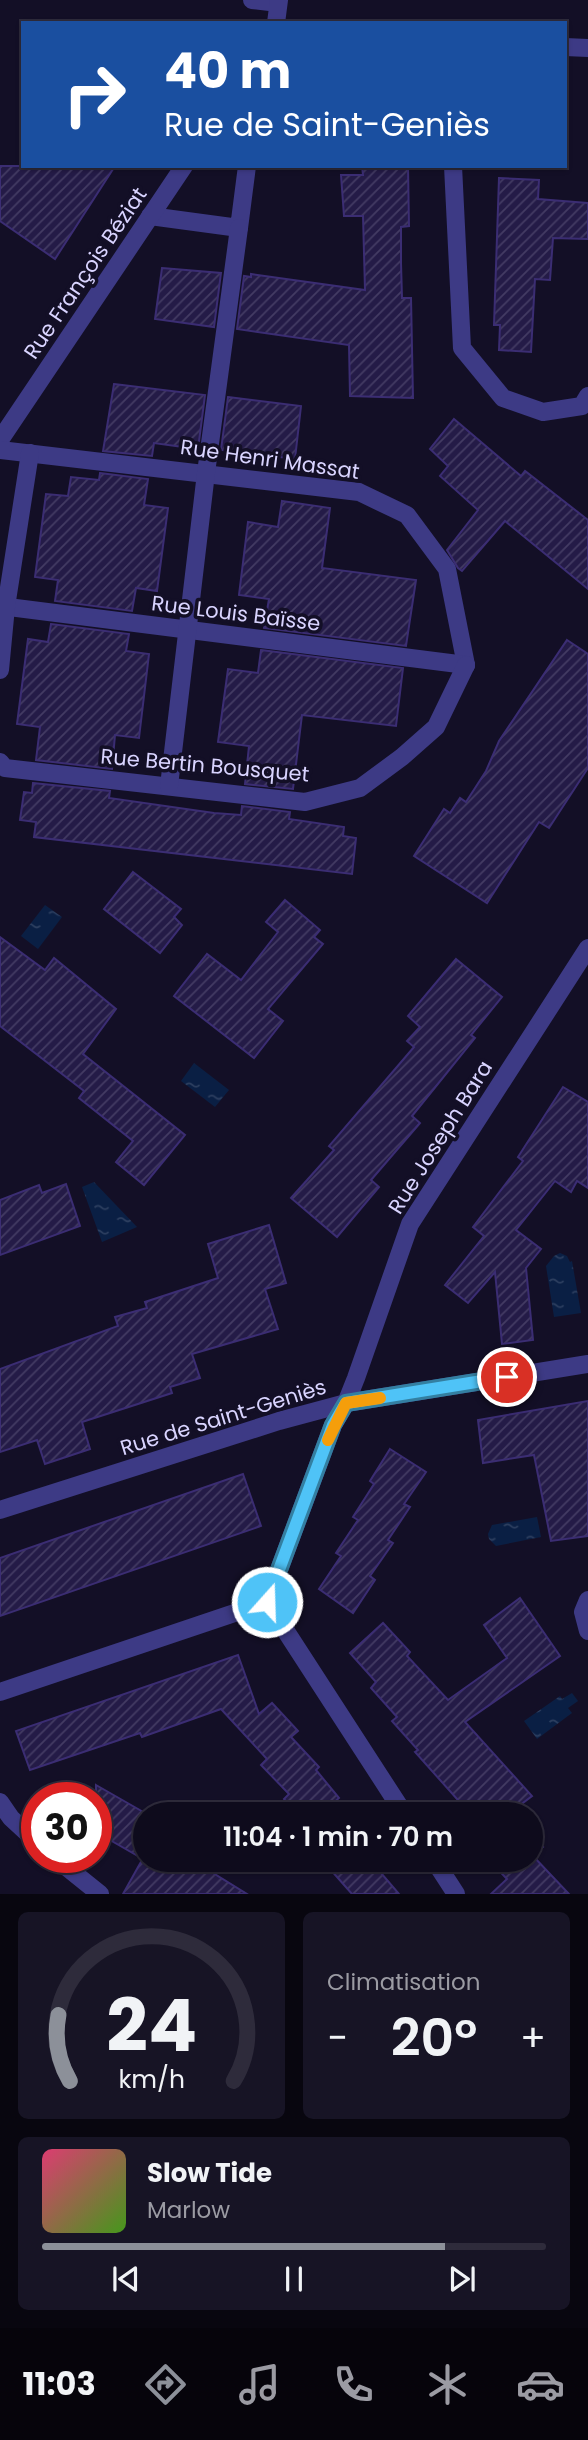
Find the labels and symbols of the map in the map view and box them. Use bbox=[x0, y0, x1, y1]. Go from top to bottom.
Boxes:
street label: Rue François Béziat bbox=[17, 181, 153, 365]
street label: Rue Henri Massat bbox=[179, 432, 361, 486]
street label: Rue Louis Baïsse bbox=[150, 588, 322, 638]
street label: Rue Bertin Bousquet bbox=[99, 741, 311, 789]
street label: Rue Joseph Bara bbox=[381, 1055, 499, 1219]
pin bbox=[477, 1347, 537, 1407]
street label: Rue de Saint-Geniès bbox=[116, 1372, 330, 1462]
position arrow bbox=[230, 1565, 304, 1639]
speed limit sign: 30 bbox=[21, 1782, 112, 1873]

